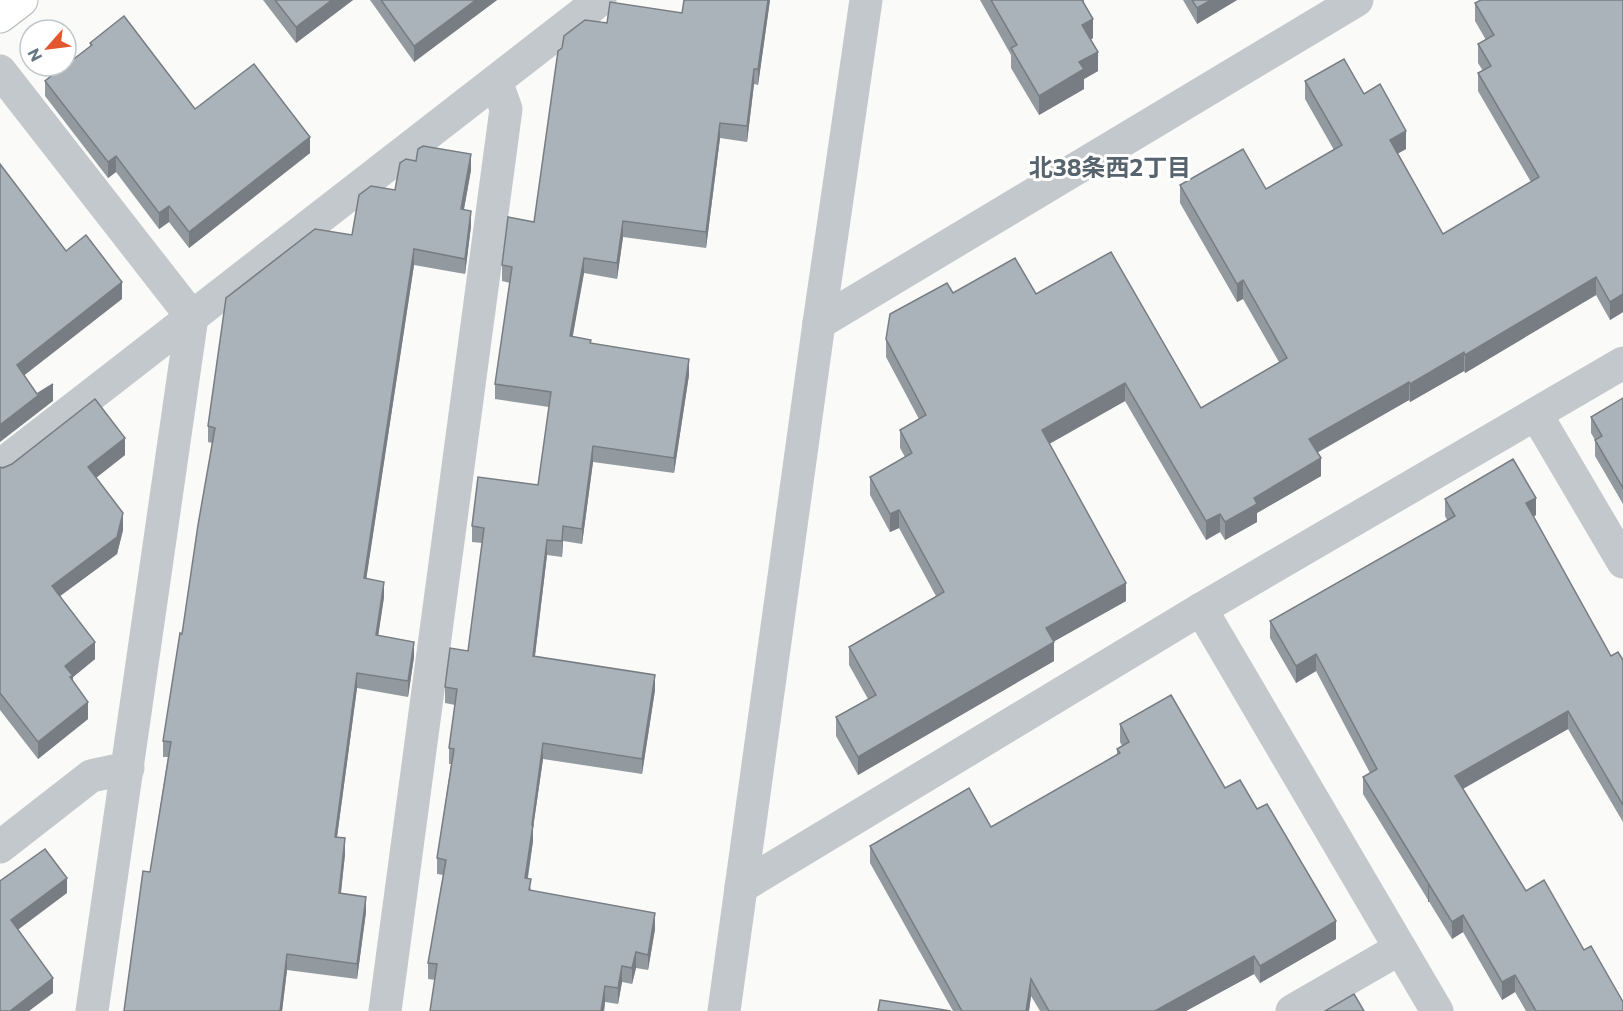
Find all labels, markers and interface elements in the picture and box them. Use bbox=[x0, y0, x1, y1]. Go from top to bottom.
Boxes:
north arrow bbox=[18, 18, 78, 78]
text: N bbox=[23, 46, 46, 65]
district label: 北38条西2丁目 bbox=[1029, 152, 1191, 181]

